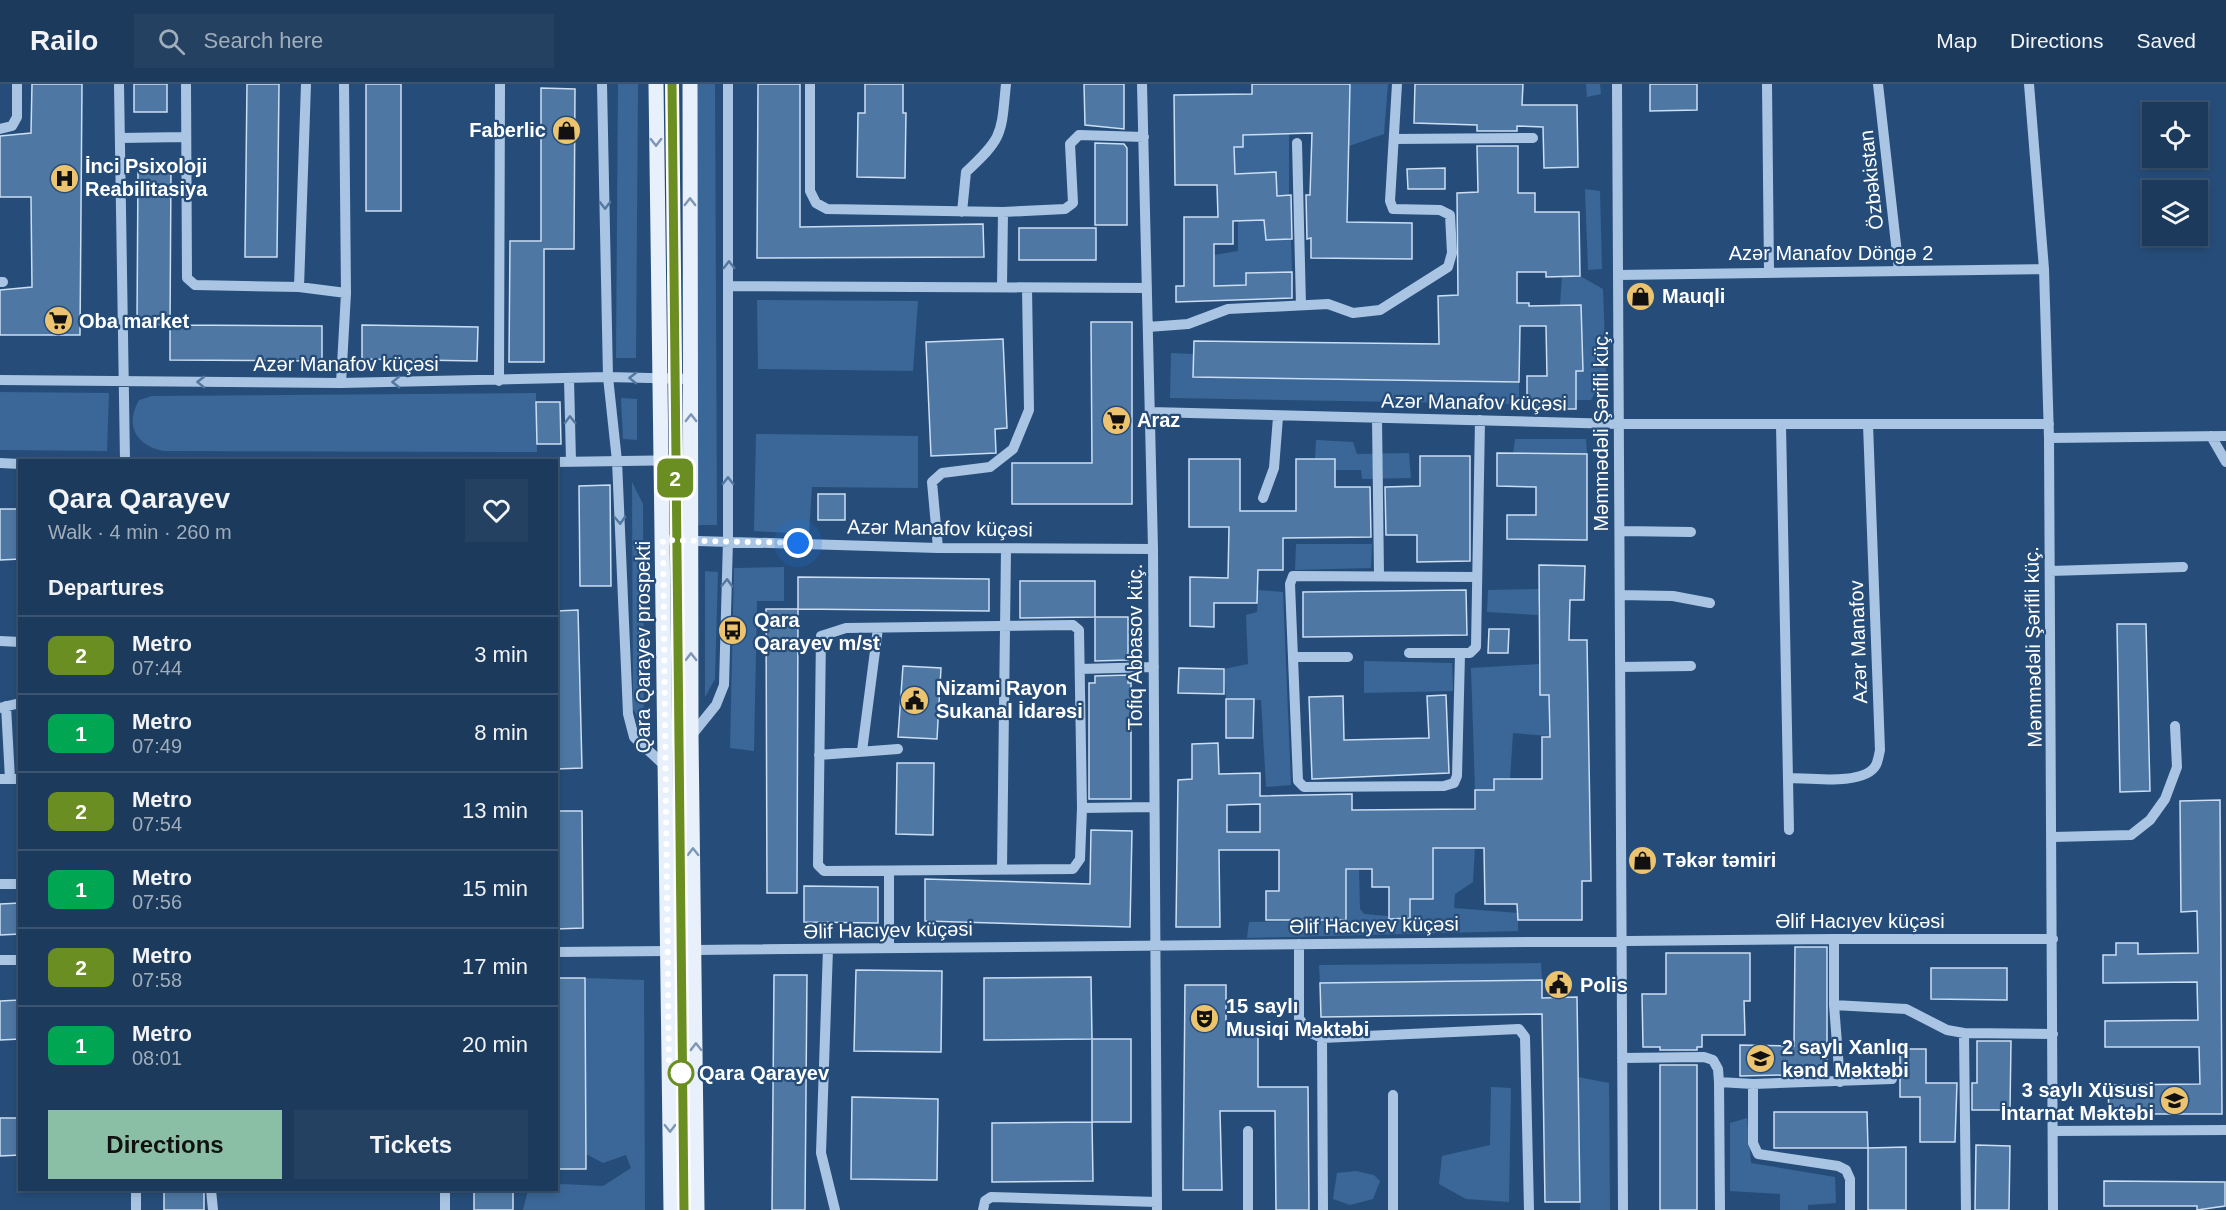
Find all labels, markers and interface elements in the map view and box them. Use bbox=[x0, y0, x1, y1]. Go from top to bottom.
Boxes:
search box bbox=[134, 14, 554, 68]
text: Railo bbox=[30, 25, 98, 56]
icon: search bbox=[155, 25, 188, 58]
text: Search here bbox=[203, 28, 323, 53]
text: Map bbox=[1936, 29, 1977, 52]
text: Directions bbox=[2010, 29, 2103, 52]
text: Saved bbox=[2136, 29, 2196, 52]
map controls bbox=[2142, 102, 2208, 246]
button: locate bbox=[2142, 102, 2208, 168]
shop icon: Faberlic bbox=[551, 114, 583, 146]
place label: Faberlic bbox=[469, 119, 546, 141]
street label: Özbəkistan bbox=[1855, 129, 1887, 231]
one-way arrow bbox=[650, 138, 662, 147]
place label: İnci Psixoloji Reabilitasiya bbox=[85, 155, 208, 200]
hospital icon: İnci Psixoloji Reabilitasiya bbox=[48, 162, 80, 194]
button: layers bbox=[2142, 180, 2208, 246]
one-way arrow bbox=[684, 197, 696, 206]
one-way arrow bbox=[598, 201, 611, 210]
street label: Azər Manafov Döngə 2 bbox=[1729, 242, 1933, 264]
one-way arrow bbox=[723, 261, 735, 270]
shop icon: Mauqli bbox=[1625, 280, 1657, 312]
place label: Mauqli bbox=[1662, 285, 1725, 307]
supermarket icon: Oba market bbox=[42, 305, 74, 337]
place label: Oba market bbox=[79, 310, 189, 332]
street label: Məmmədəli Şərifli küç. bbox=[1590, 330, 1612, 532]
street label: Azər Manafov küçəsi bbox=[253, 353, 439, 375]
one-way arrow bbox=[628, 372, 637, 384]
one-way arrow bbox=[196, 376, 205, 388]
one-way arrow bbox=[391, 376, 400, 389]
street label: Azər Manafov küçəsi bbox=[1381, 389, 1567, 415]
supermarket icon: Araz bbox=[1100, 404, 1132, 436]
place label: Araz bbox=[1137, 409, 1180, 431]
one-way arrow bbox=[685, 413, 697, 422]
one-way arrow bbox=[564, 416, 576, 425]
line badge: 2 bbox=[656, 458, 694, 498]
text: 2 bbox=[669, 467, 681, 490]
one-way arrow bbox=[722, 477, 734, 486]
button: heart bbox=[465, 479, 528, 542]
text: Qara Qarayev bbox=[48, 483, 230, 514]
one-way arrow bbox=[613, 515, 626, 524]
street label: Azər Manafov küçəsi bbox=[847, 515, 1033, 541]
text: Walk · 4 min · 260 m bbox=[48, 521, 232, 543]
your location bbox=[783, 528, 813, 558]
street label: Qara Qarayev prospekti bbox=[632, 541, 654, 753]
street label: Məmmədəli Şərifli küç. bbox=[2020, 546, 2046, 748]
street label: Tofiq Abbasov küç. bbox=[1124, 564, 1146, 730]
text: Departures bbox=[48, 575, 164, 600]
one-way arrow bbox=[720, 579, 733, 588]
street label: Azər Manafov bbox=[1845, 580, 1871, 704]
place label: Qara Qarayev m/st bbox=[754, 609, 880, 654]
bus stop icon: Qara Qarayev m/st bbox=[717, 615, 749, 647]
text: Metro bbox=[132, 631, 192, 656]
text: 3 min bbox=[474, 642, 528, 667]
text: 2 bbox=[75, 644, 87, 667]
one-way arrow bbox=[685, 652, 697, 661]
text: 07:44 bbox=[132, 657, 182, 679]
place label: Nizami Rayon Sukanal İdarəsi bbox=[936, 677, 1083, 722]
public building icon: Nizami Rayon Sukanal İdarəsi bbox=[899, 684, 931, 716]
text: Metro bbox=[132, 709, 192, 734]
text: 8 min bbox=[474, 720, 528, 745]
text: 1 bbox=[75, 722, 87, 745]
text: 07:49 bbox=[132, 735, 182, 757]
text: Metro bbox=[132, 787, 192, 812]
text: 13 min bbox=[462, 798, 528, 823]
text: 2 bbox=[75, 800, 87, 823]
text: 07:54 bbox=[132, 813, 182, 835]
shop icon: Təkər təmiri bbox=[1626, 844, 1658, 876]
one-way arrow bbox=[687, 847, 699, 856]
place label: Təkər təmiri bbox=[1663, 849, 1776, 871]
text: Metro bbox=[132, 865, 192, 890]
text: 15 min bbox=[462, 876, 528, 901]
text: 1 bbox=[75, 878, 87, 901]
text: 07:56 bbox=[132, 891, 182, 913]
street label: Əlif Hacıyev küçəsi bbox=[1775, 910, 1945, 932]
street label: Əlif Hacıyev küçəsi bbox=[1289, 913, 1459, 937]
street label: Əlif Hacıyev küçəsi bbox=[803, 918, 973, 942]
text: Metro bbox=[132, 943, 192, 968]
text: 17 min bbox=[462, 954, 528, 979]
text: 2 bbox=[75, 956, 87, 979]
text: 07:58 bbox=[132, 969, 182, 991]
public building icon: Polis bbox=[1543, 969, 1575, 1001]
place label: Polis bbox=[1580, 974, 1628, 996]
place label: 15 saylı Musiqi Məktəbi bbox=[1226, 995, 1369, 1040]
theatre icon: 15 saylı Musiqi Məktəbi bbox=[1189, 1002, 1221, 1034]
text: Metro bbox=[132, 1021, 192, 1046]
text: 20 min bbox=[462, 1032, 528, 1057]
text: 1 bbox=[75, 1034, 87, 1057]
place label: 2 saylı Xanlıq kənd Məktəbi bbox=[1782, 1036, 1909, 1081]
one-way arrow bbox=[690, 1042, 702, 1051]
school or university icon: 2 saylı Xanlıq kənd Məktəbi bbox=[1745, 1042, 1777, 1074]
text: 08:01 bbox=[132, 1047, 182, 1069]
marker: Qara Qarayev bbox=[668, 1060, 694, 1086]
place label: Qara Qarayev bbox=[699, 1062, 830, 1084]
place label: 3 saylı Xüsusi İntarnat Məktəbi bbox=[2001, 1079, 2154, 1124]
school or university icon: 3 saylı Xüsusi İntarnat Məktəbi bbox=[2159, 1085, 2191, 1117]
button: Directions bbox=[48, 1110, 282, 1179]
button: Tickets bbox=[294, 1110, 528, 1179]
one-way arrow bbox=[664, 1124, 676, 1133]

